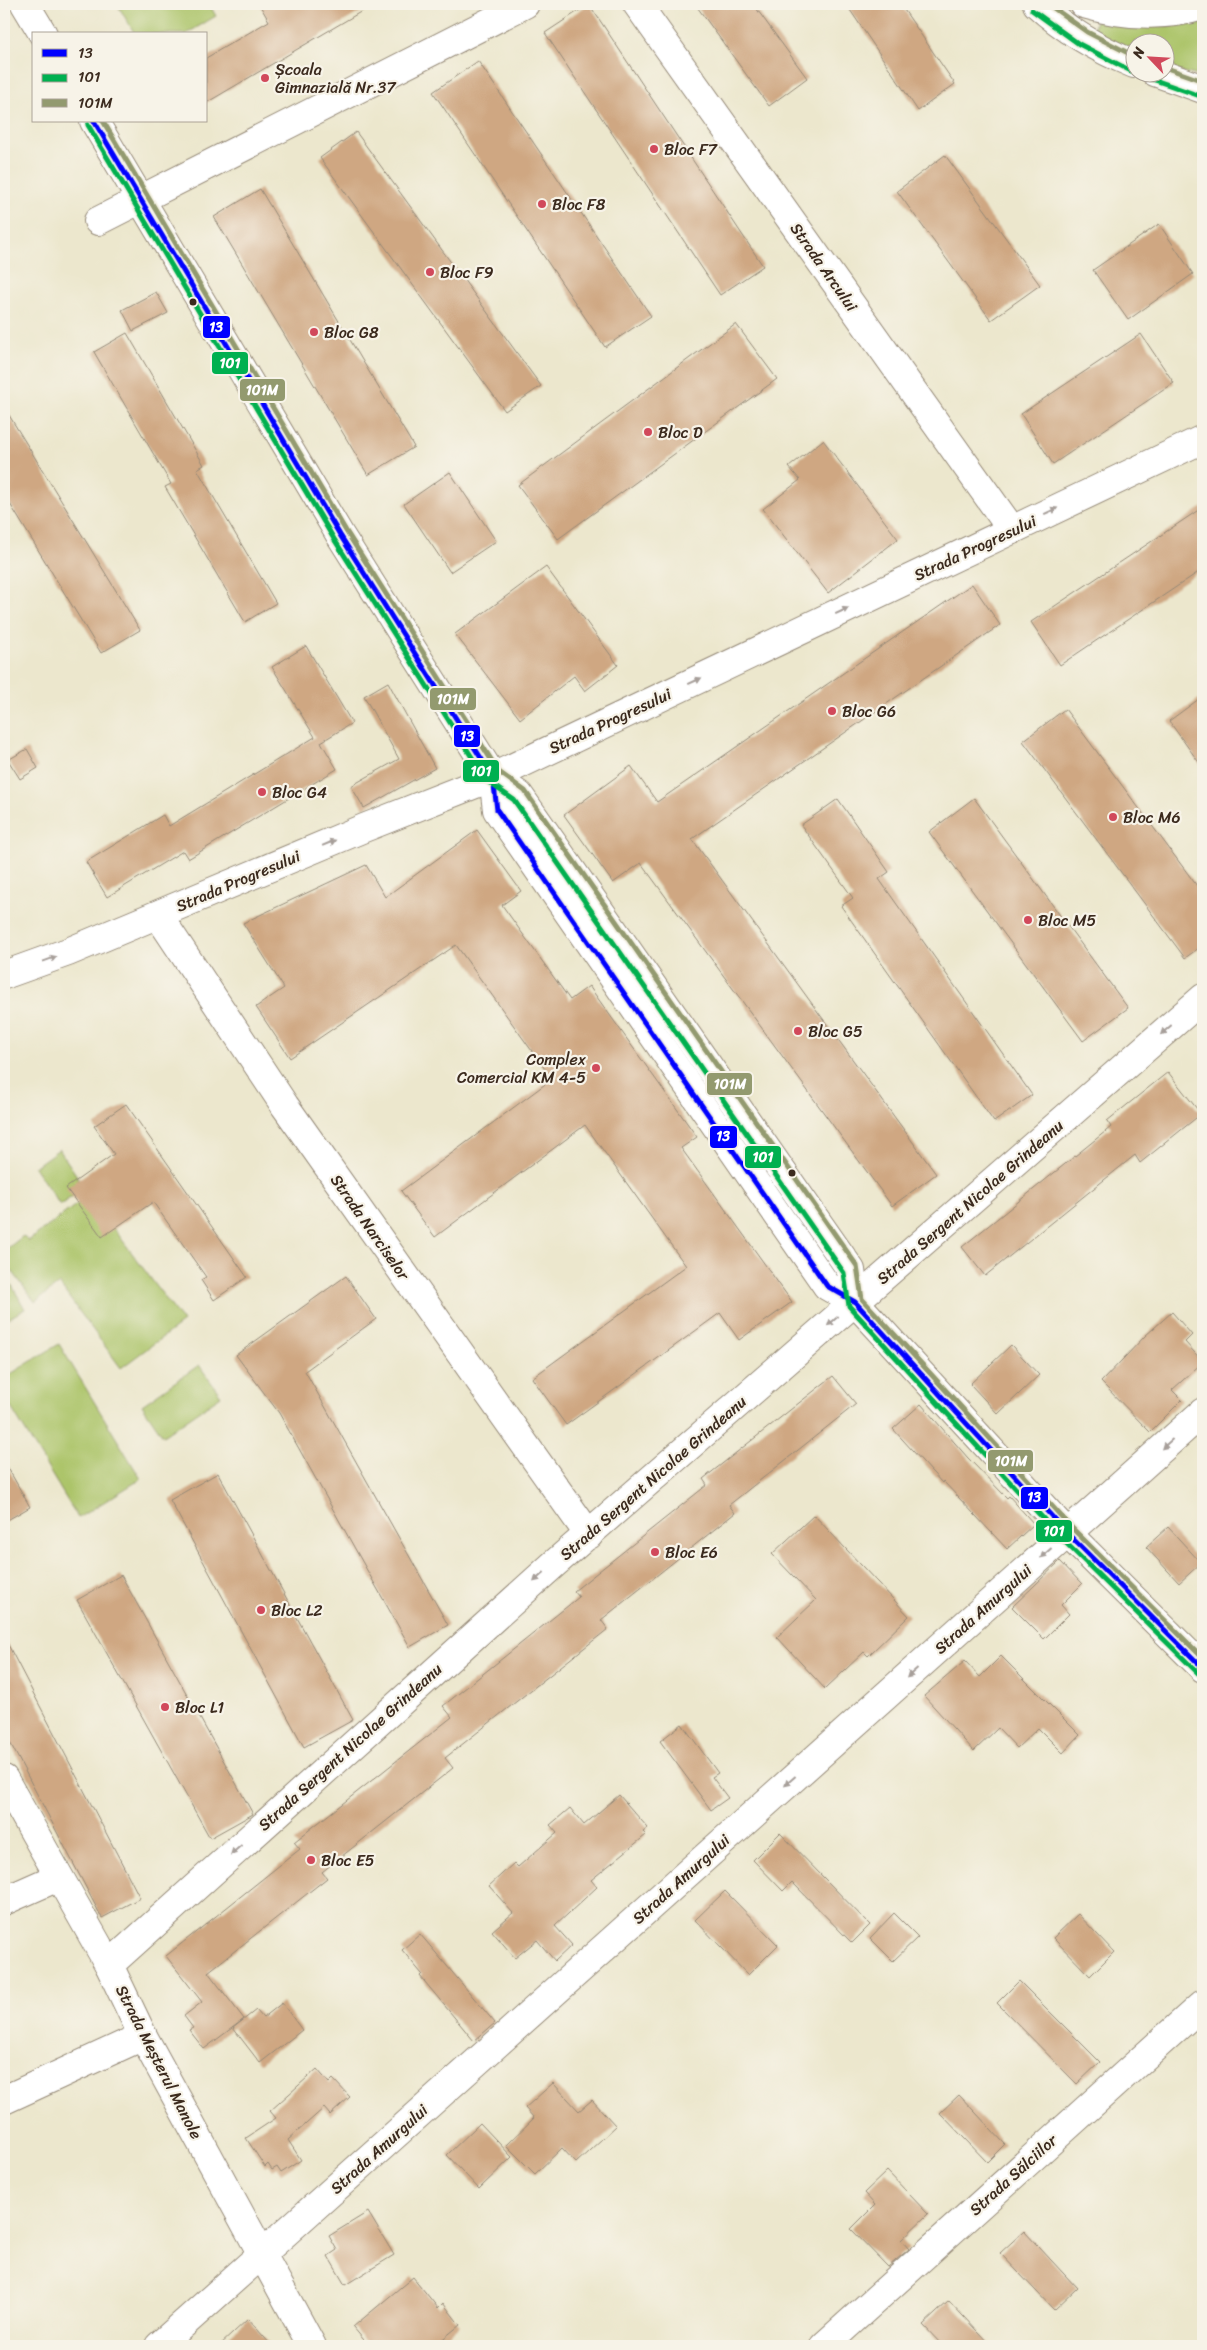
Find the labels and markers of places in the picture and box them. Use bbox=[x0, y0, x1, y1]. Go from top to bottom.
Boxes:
place label: Școala Gimnazială Nr.37 bbox=[275, 55, 396, 102]
marker: Școala Gimnazială Nr.37 bbox=[259, 72, 271, 84]
place label: Bloc F7 bbox=[664, 135, 718, 164]
marker: Bloc F7 bbox=[648, 143, 660, 155]
place label: Bloc F8 bbox=[552, 190, 606, 219]
marker: Bloc F8 bbox=[536, 198, 548, 210]
place label: Bloc F9 bbox=[440, 258, 494, 287]
marker: Bloc F9 bbox=[424, 266, 436, 278]
unlabelled marker bbox=[188, 297, 198, 307]
place label: Bloc G8 bbox=[324, 318, 379, 347]
marker: Bloc G8 bbox=[308, 326, 320, 338]
place label: Bloc D bbox=[658, 418, 703, 447]
marker: Bloc D bbox=[642, 426, 654, 438]
place label: Bloc G6 bbox=[842, 697, 896, 726]
marker: Bloc G6 bbox=[826, 705, 838, 717]
place label: Bloc G4 bbox=[272, 778, 327, 807]
marker: Bloc G4 bbox=[256, 786, 268, 798]
place label: Bloc M6 bbox=[1123, 803, 1181, 832]
marker: Bloc M6 bbox=[1107, 811, 1119, 823]
place label: Bloc M5 bbox=[1038, 906, 1097, 935]
marker: Bloc M5 bbox=[1022, 914, 1034, 926]
place label: Bloc G5 bbox=[808, 1017, 863, 1046]
marker: Bloc G5 bbox=[792, 1025, 804, 1037]
place label: Complex Comercial KM 4-5 bbox=[457, 1045, 587, 1092]
marker: Complex Comercial KM 4-5 bbox=[590, 1062, 602, 1074]
unlabelled marker bbox=[787, 1168, 797, 1178]
place label: Bloc E6 bbox=[665, 1538, 718, 1567]
marker: Bloc E6 bbox=[649, 1546, 661, 1558]
place label: Bloc L2 bbox=[271, 1596, 323, 1625]
marker: Bloc L2 bbox=[255, 1604, 267, 1616]
place label: Bloc L1 bbox=[175, 1693, 224, 1722]
marker: Bloc L1 bbox=[159, 1701, 171, 1713]
place label: Bloc E5 bbox=[321, 1846, 375, 1875]
marker: Bloc E5 bbox=[305, 1854, 317, 1866]

